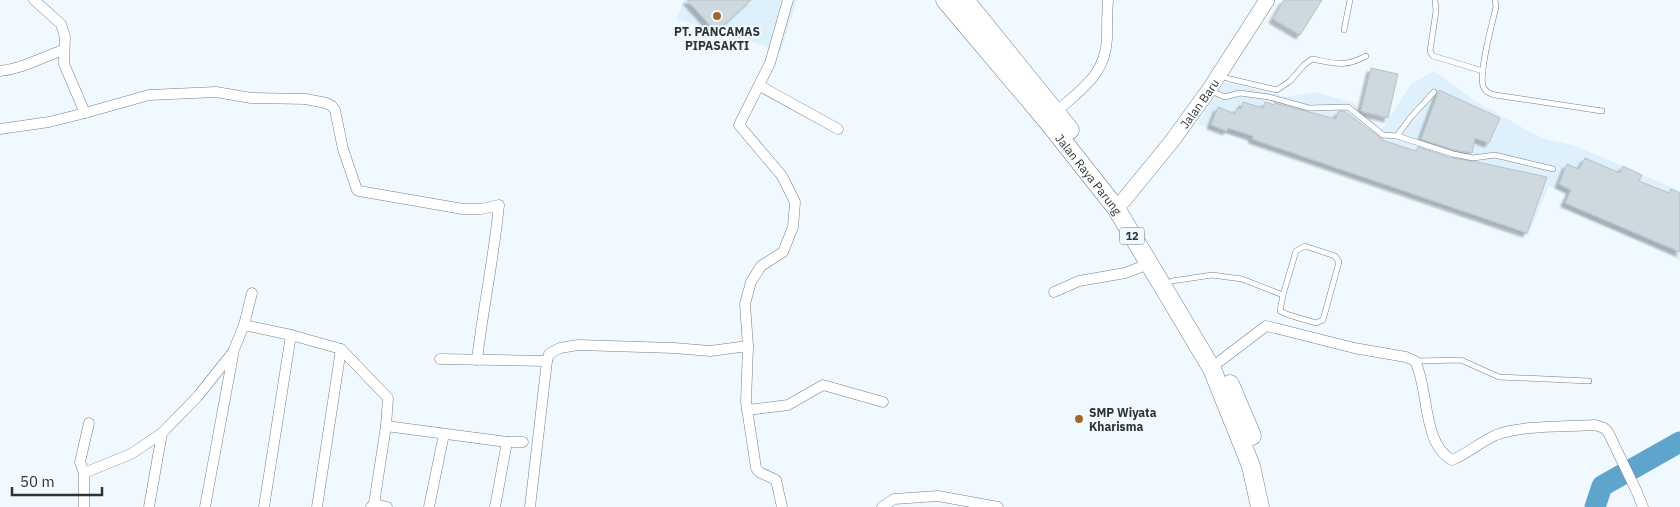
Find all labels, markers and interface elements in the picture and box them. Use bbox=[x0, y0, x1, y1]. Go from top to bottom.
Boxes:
marker: PT. PANCAMAS PIPASAKTI bbox=[711, 10, 723, 22]
place label: PT. PANCAMAS PIPASAKTI bbox=[674, 24, 760, 53]
street label: Jalan Baru bbox=[1176, 76, 1222, 131]
street label: Jalan Raya Parung bbox=[1053, 131, 1126, 218]
road number: 12 bbox=[1120, 228, 1144, 245]
place label: SMP Wiyata Kharisma bbox=[1089, 405, 1157, 434]
marker: SMP Wiyata Kharisma bbox=[1073, 413, 1085, 425]
scale bar bbox=[12, 464, 102, 496]
text: 50 m bbox=[20, 472, 55, 491]

